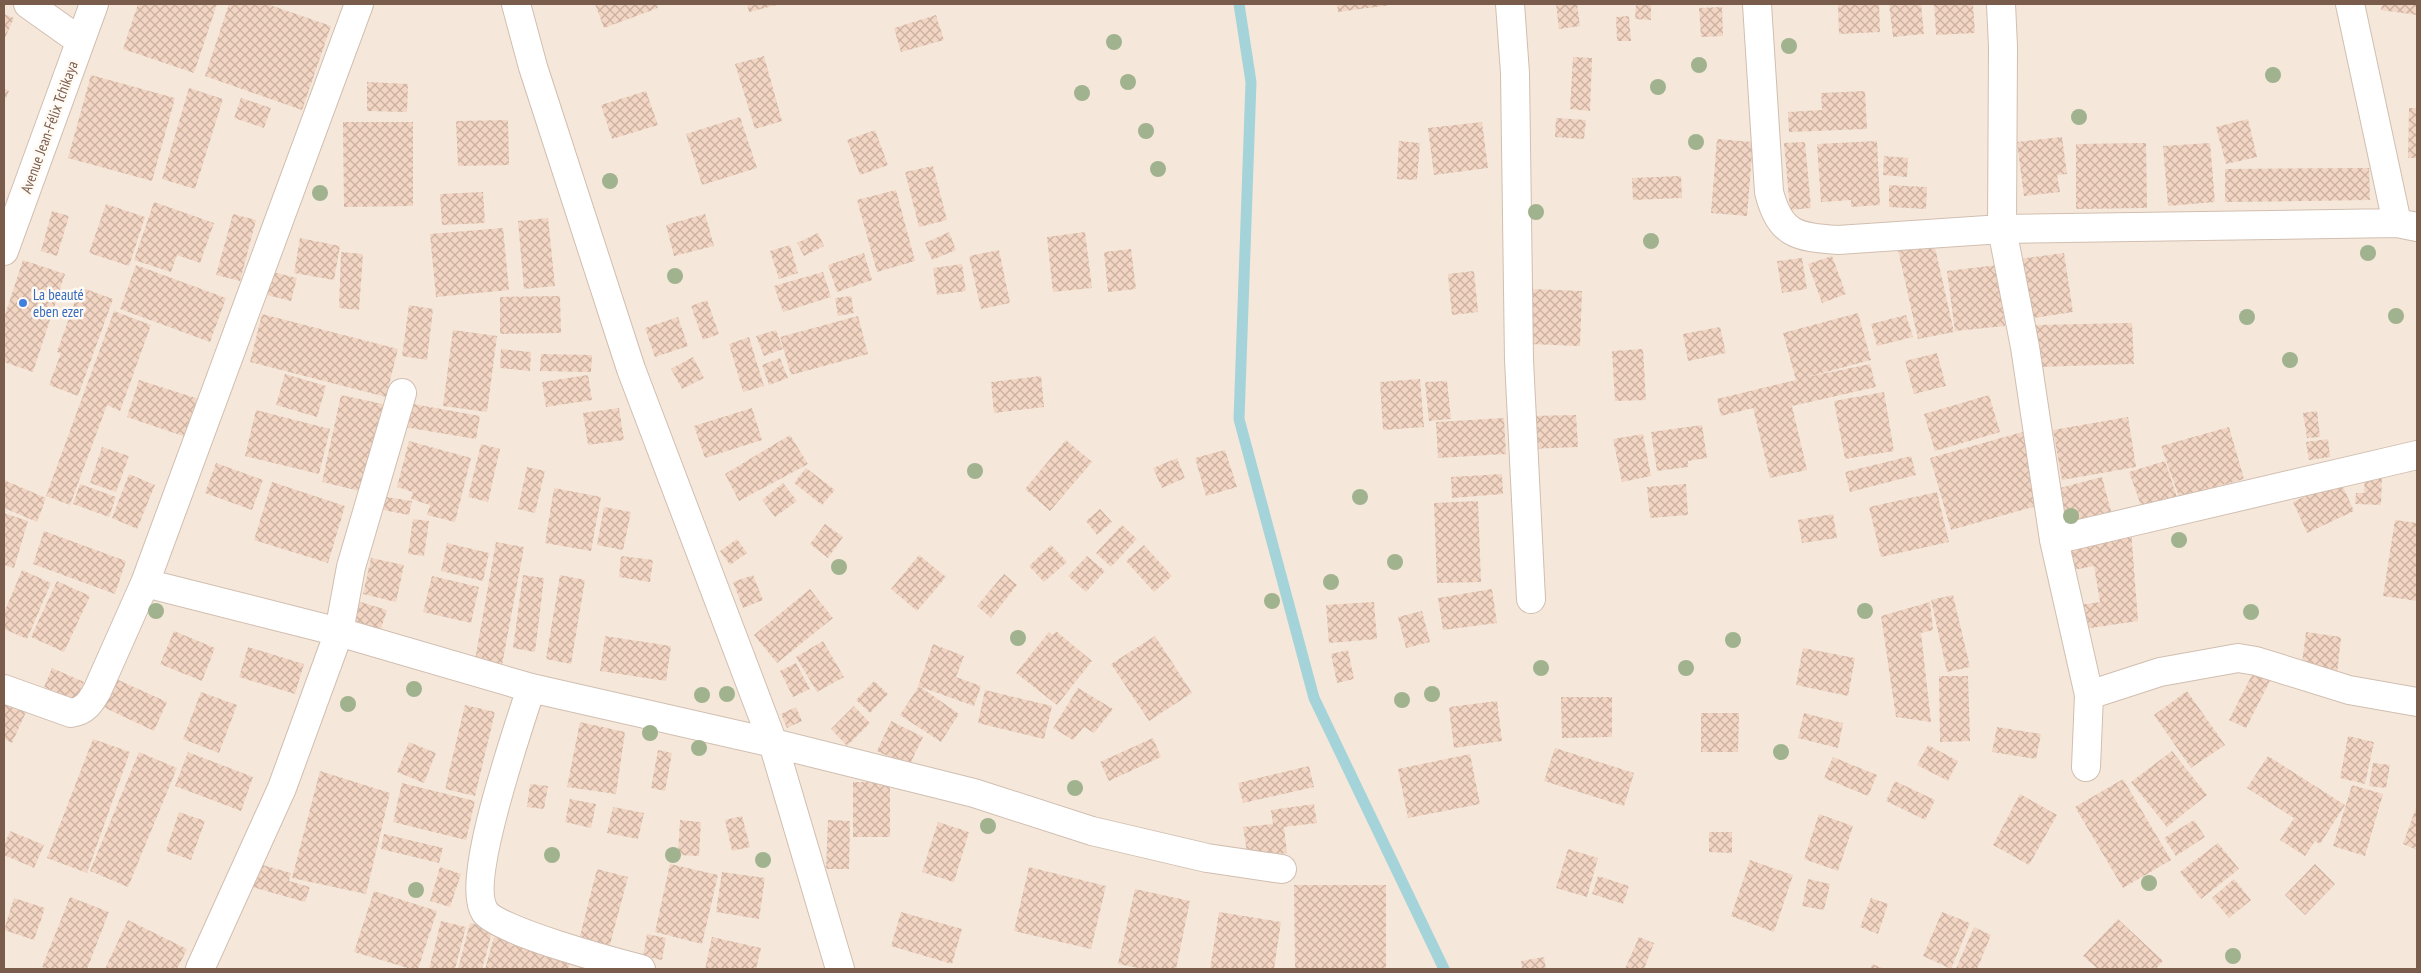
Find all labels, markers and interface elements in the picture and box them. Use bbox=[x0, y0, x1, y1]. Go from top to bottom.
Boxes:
street label: Avenue Jean-Félix Tchikaya bbox=[16, 58, 82, 196]
place label: La beauté eben ezer bbox=[33, 285, 84, 321]
marker: La beauté eben ezer bbox=[17, 297, 29, 309]

